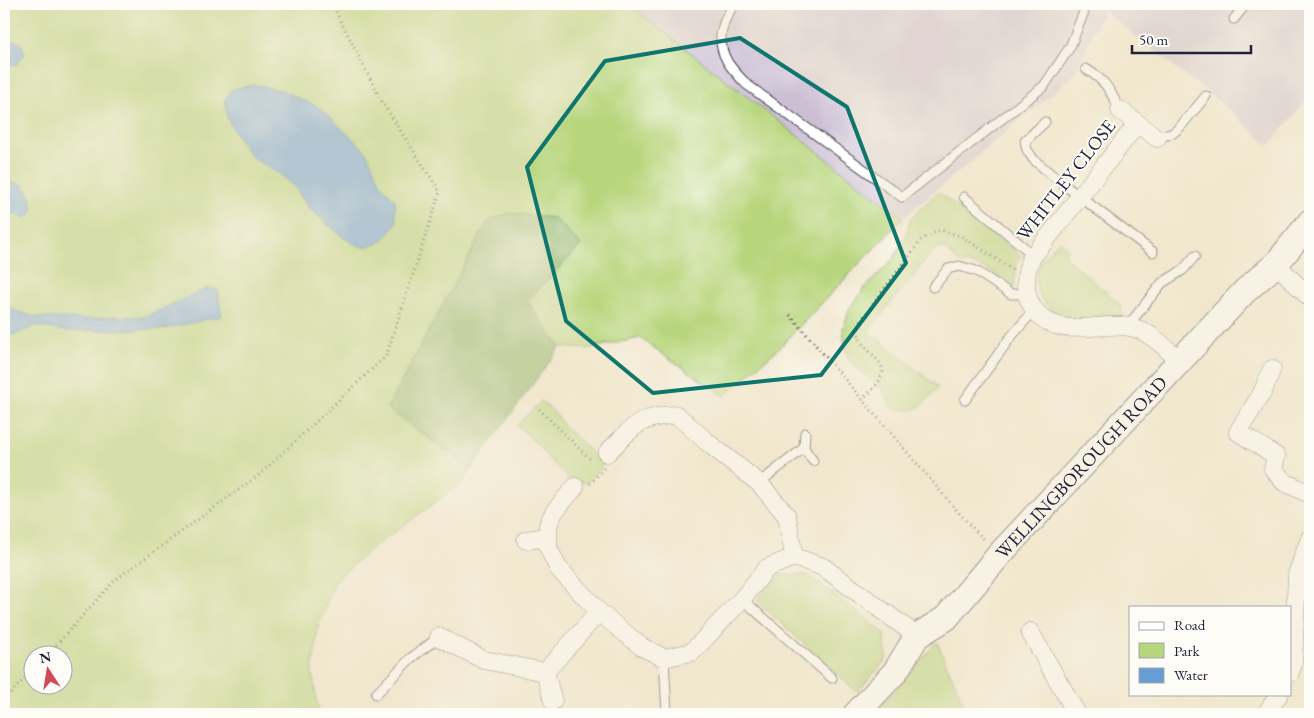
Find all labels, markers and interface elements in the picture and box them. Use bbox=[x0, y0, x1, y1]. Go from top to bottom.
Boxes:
scale bar bbox=[1132, 22, 1250, 54]
text: 50 m bbox=[1139, 30, 1168, 49]
street label: WHITLEY CLOSE bbox=[1011, 114, 1121, 246]
street label: WELLINGBOROUGH ROAD bbox=[989, 370, 1172, 564]
legend bbox=[1129, 606, 1292, 696]
text: Road bbox=[1174, 615, 1206, 634]
text: Park bbox=[1174, 641, 1201, 660]
north arrow bbox=[22, 646, 72, 696]
text: N bbox=[38, 647, 53, 667]
text: Water bbox=[1174, 665, 1208, 684]

